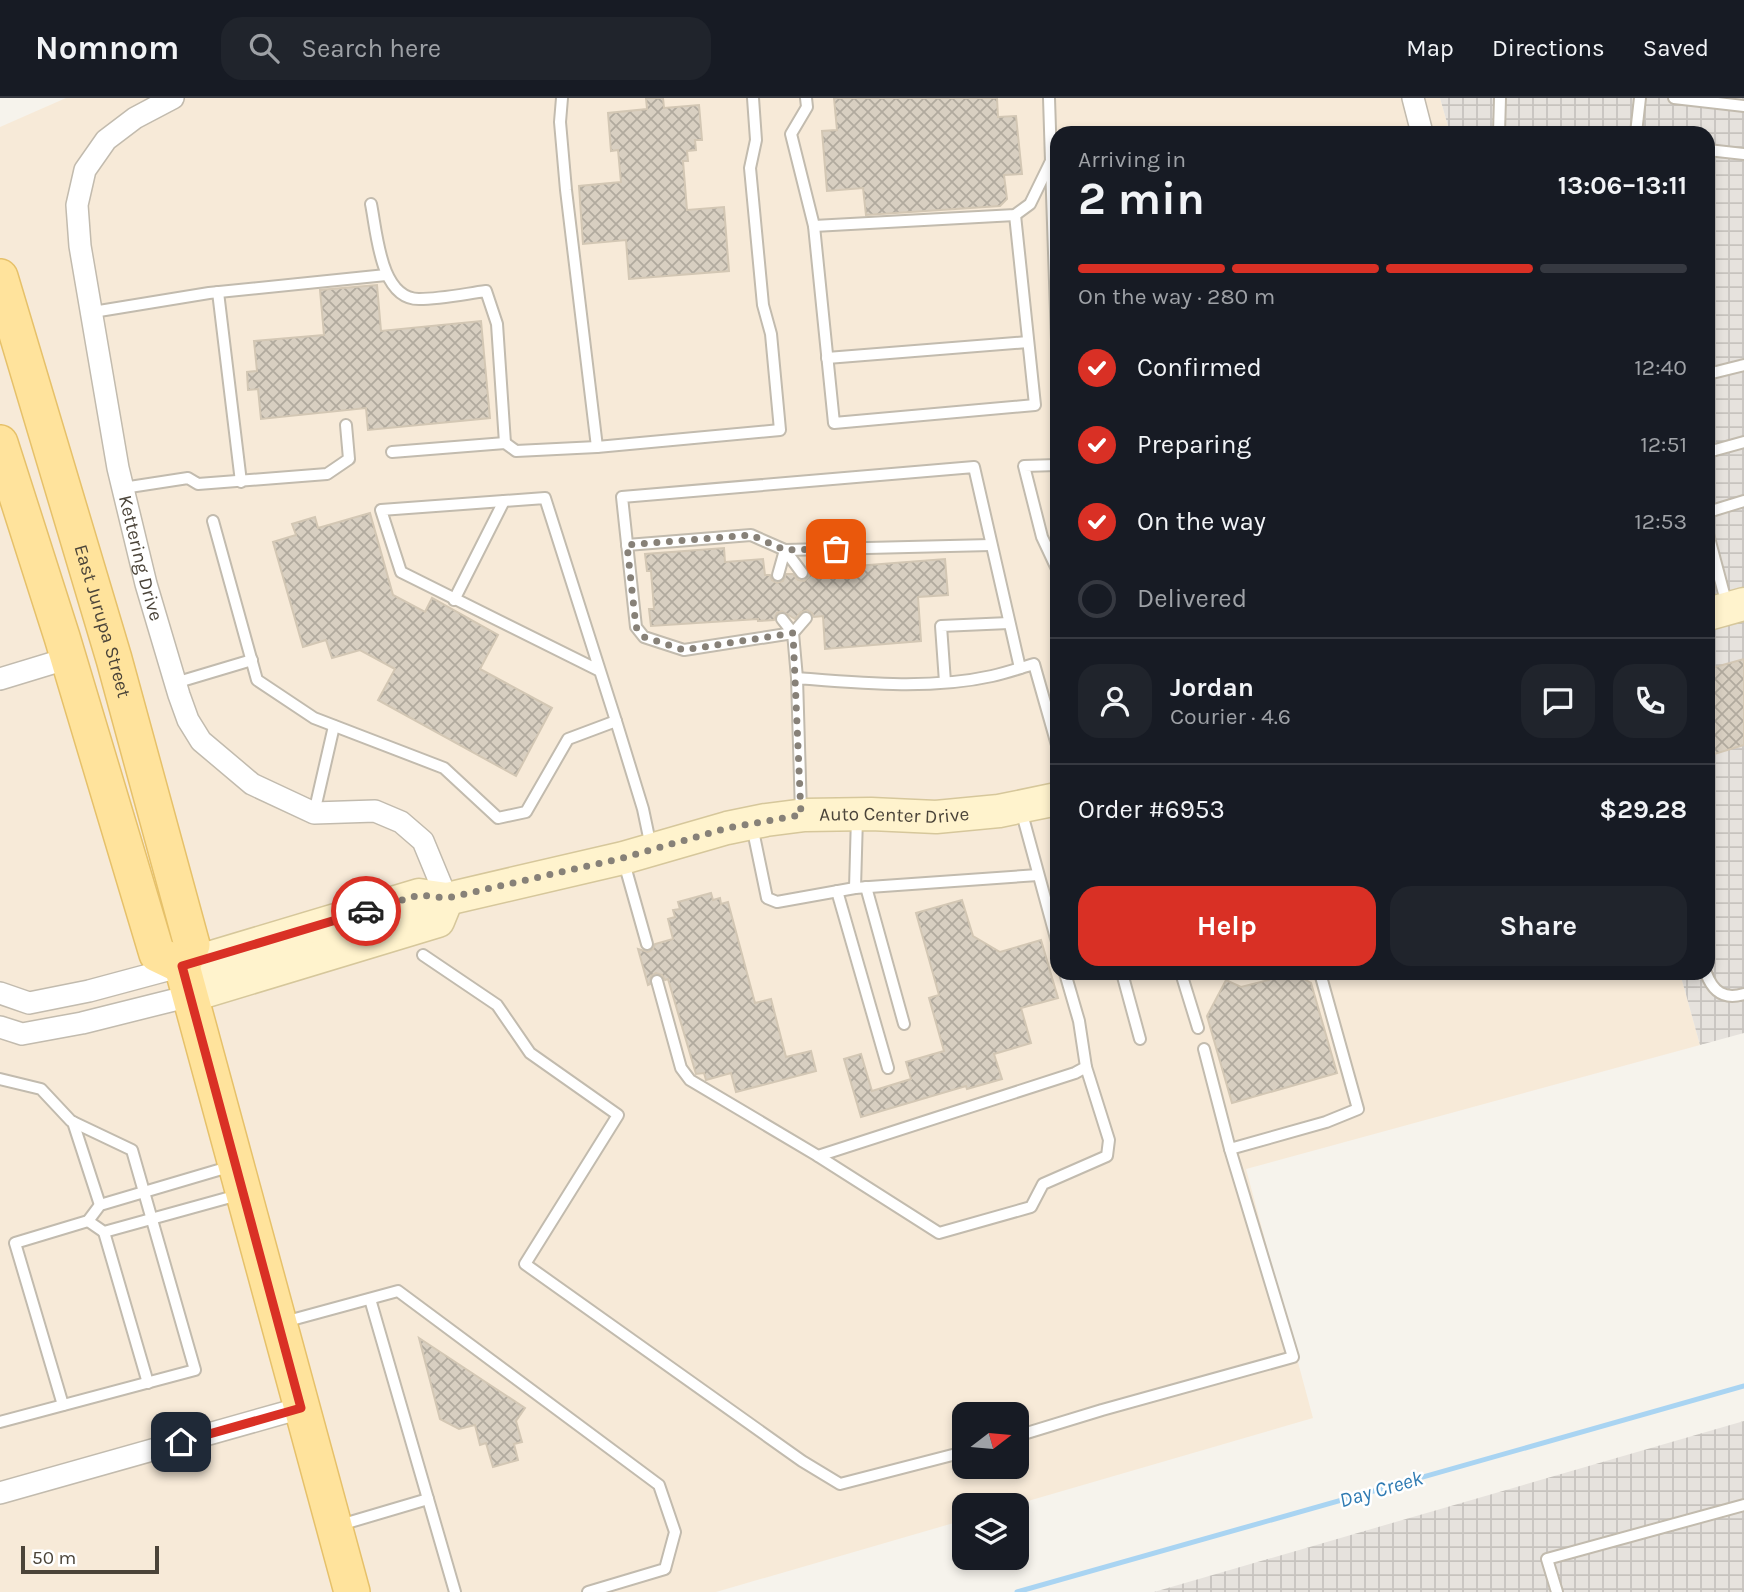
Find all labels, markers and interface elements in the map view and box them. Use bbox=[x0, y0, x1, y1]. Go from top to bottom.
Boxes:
search box bbox=[221, 17, 711, 80]
text: Nomnom bbox=[35, 29, 179, 67]
icon: search bbox=[245, 29, 283, 67]
text: Search here bbox=[301, 33, 441, 64]
text: Map bbox=[1406, 34, 1454, 62]
text: Directions bbox=[1492, 34, 1605, 62]
text: Saved bbox=[1643, 34, 1709, 62]
text: Arriving in bbox=[1078, 146, 1186, 173]
text: 13:06–13:11 bbox=[1558, 170, 1687, 201]
text: 2 min bbox=[1078, 172, 1205, 226]
text: On the way · 280 m bbox=[1078, 283, 1275, 310]
icon: check bbox=[1078, 349, 1116, 387]
text: Confirmed bbox=[1137, 352, 1262, 383]
text: 12:40 bbox=[1634, 354, 1687, 381]
icon: check bbox=[1078, 426, 1116, 464]
text: Preparing bbox=[1137, 429, 1251, 460]
text: 12:51 bbox=[1640, 431, 1687, 458]
street label: Kettering Drive bbox=[114, 493, 167, 624]
icon: check bbox=[1078, 503, 1116, 541]
text: On the way bbox=[1137, 506, 1266, 537]
text: 12:53 bbox=[1634, 508, 1687, 535]
pin bbox=[806, 519, 866, 579]
icon: bag bbox=[817, 530, 855, 568]
street label: East Jurupa Street bbox=[69, 542, 135, 700]
text: Delivered bbox=[1137, 583, 1247, 614]
button: person bbox=[1078, 664, 1152, 738]
button: chat bbox=[1521, 664, 1595, 738]
button: phone bbox=[1613, 664, 1687, 738]
text: Jordan bbox=[1170, 672, 1254, 703]
text: Courier · 4.6 bbox=[1170, 703, 1291, 730]
text: Order #6953 bbox=[1078, 794, 1225, 825]
text: $29.28 bbox=[1599, 794, 1687, 825]
street label: Auto Center Drive bbox=[819, 803, 970, 828]
courier bbox=[331, 876, 401, 946]
button: Help bbox=[1078, 886, 1376, 966]
button: Share bbox=[1390, 886, 1687, 966]
icon: car bbox=[347, 892, 385, 930]
north arrow bbox=[952, 1402, 1029, 1479]
map controls bbox=[952, 1402, 1029, 1570]
pin bbox=[151, 1412, 211, 1472]
icon: home bbox=[162, 1423, 200, 1461]
water label: Day Creek bbox=[1337, 1466, 1426, 1512]
button: layers bbox=[952, 1493, 1029, 1570]
scale bar bbox=[21, 1543, 159, 1575]
text: 50 m bbox=[32, 1547, 76, 1569]

